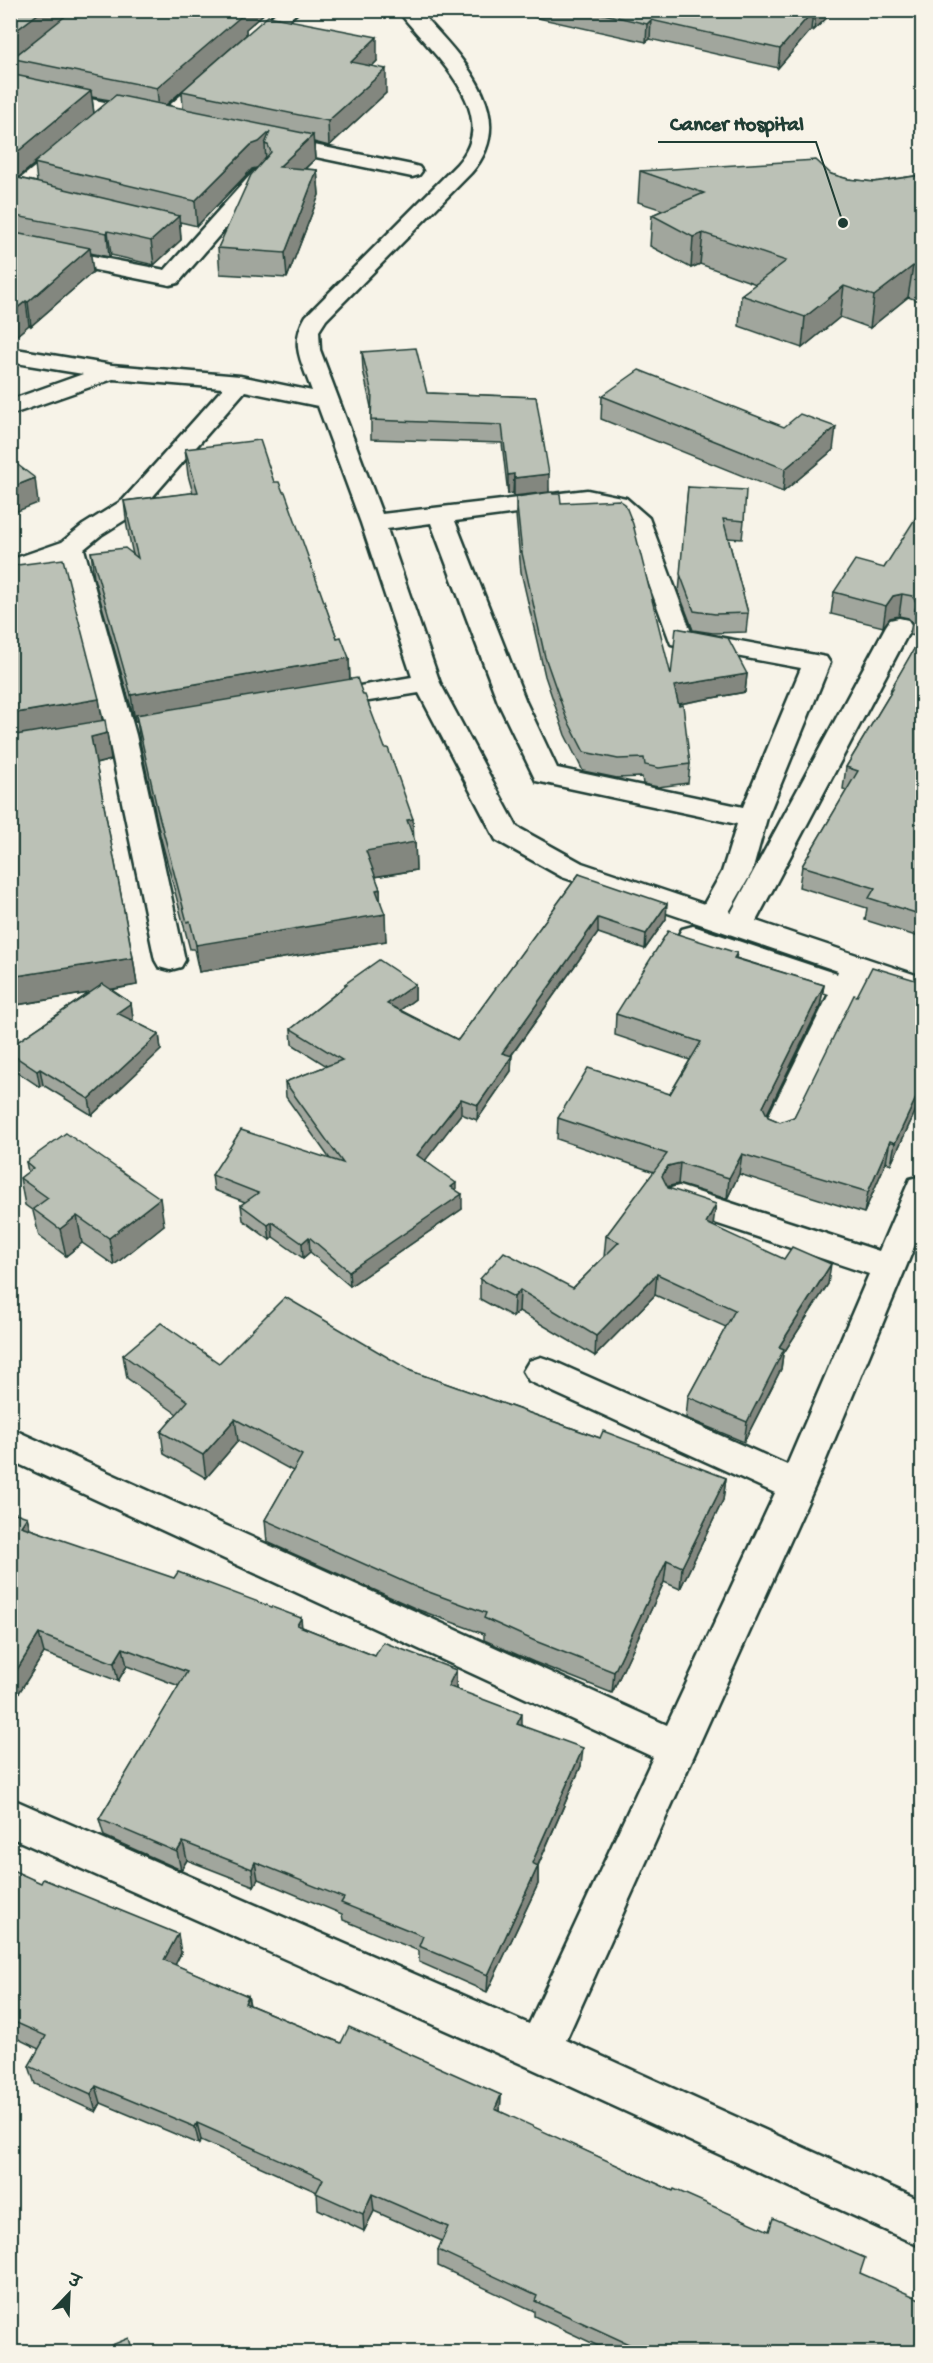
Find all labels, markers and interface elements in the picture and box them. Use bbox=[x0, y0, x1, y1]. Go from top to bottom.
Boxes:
callout: Cancer Hospital bbox=[658, 103, 816, 142]
text: Cancer Hospital bbox=[669, 114, 804, 139]
north arrow bbox=[39, 2264, 99, 2324]
text: उ bbox=[63, 2272, 83, 2295]

